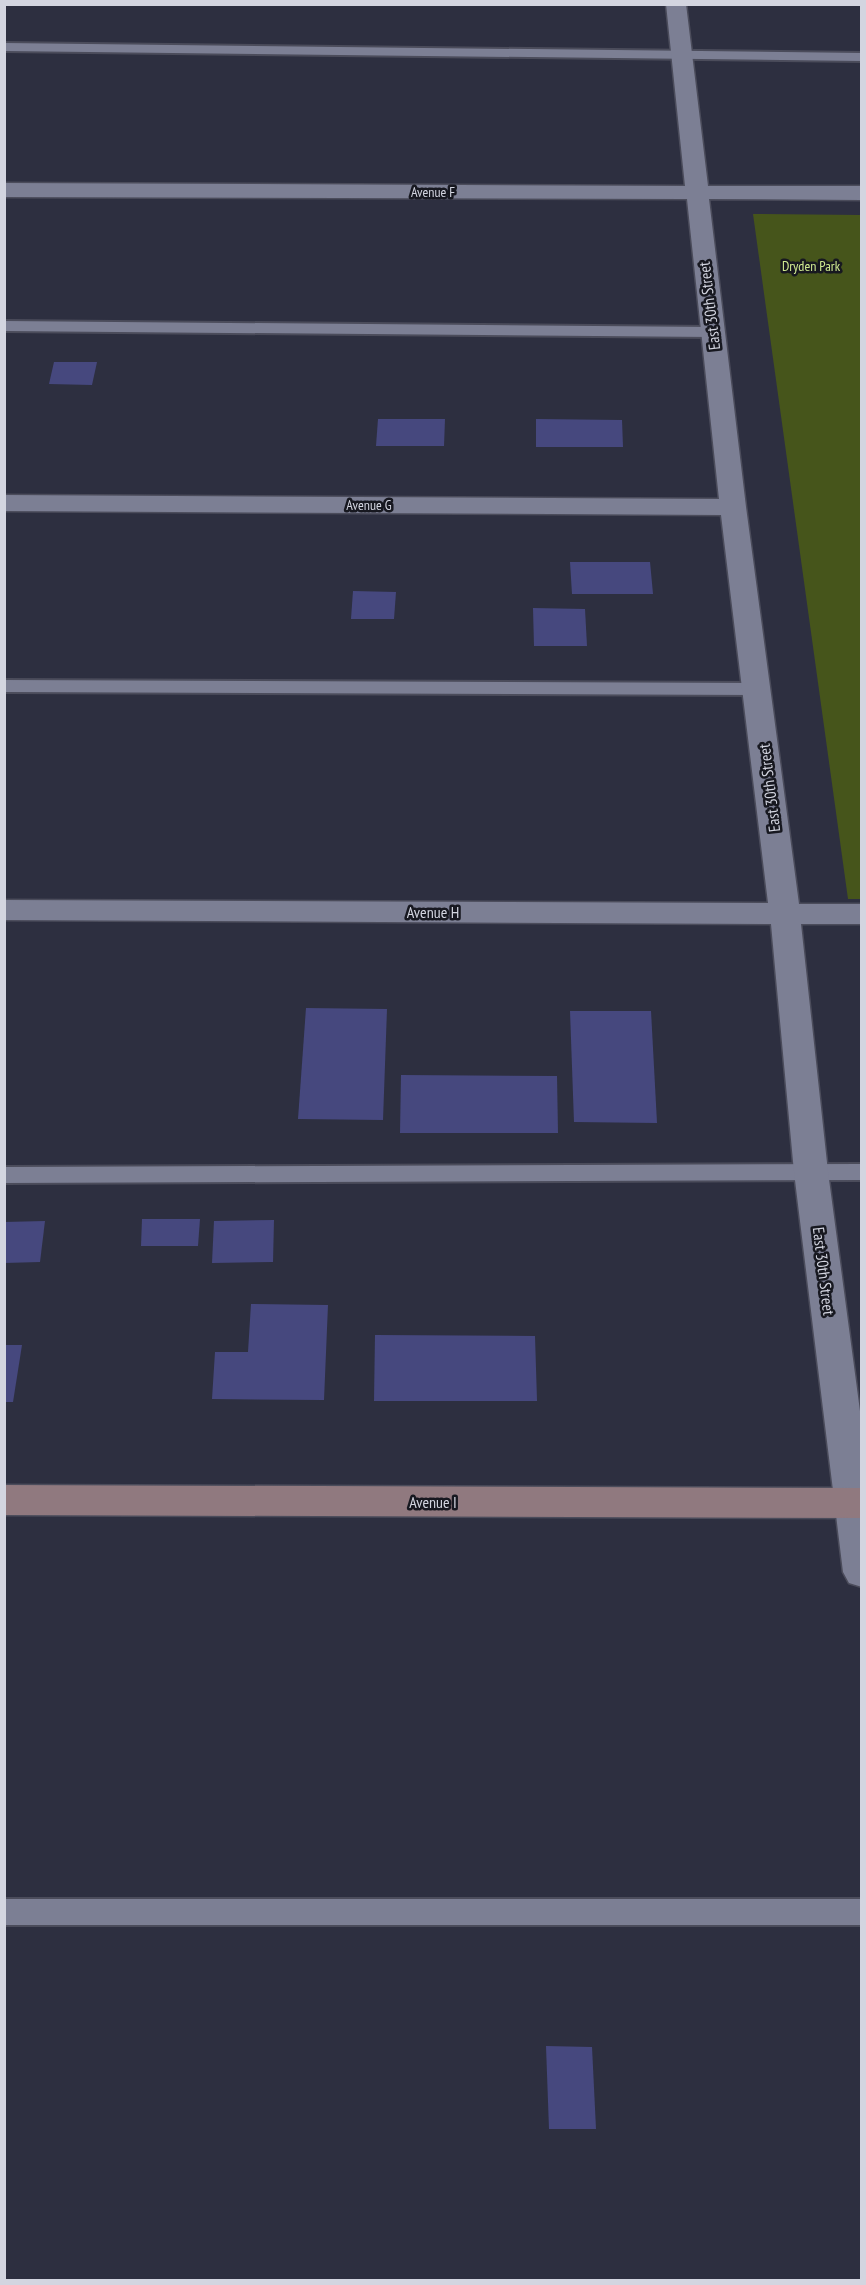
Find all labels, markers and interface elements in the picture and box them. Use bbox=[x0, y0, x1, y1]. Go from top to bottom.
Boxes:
street label: Avenue F bbox=[411, 183, 455, 201]
park label: Dryden Park bbox=[782, 257, 841, 275]
street label: East 30th Street bbox=[694, 260, 724, 351]
street label: Avenue G bbox=[346, 496, 392, 514]
street label: East 30th Street bbox=[754, 742, 784, 833]
street label: Avenue H bbox=[407, 902, 459, 922]
street label: East 30th Street bbox=[809, 1226, 839, 1317]
street label: Avenue I bbox=[409, 1492, 457, 1512]

